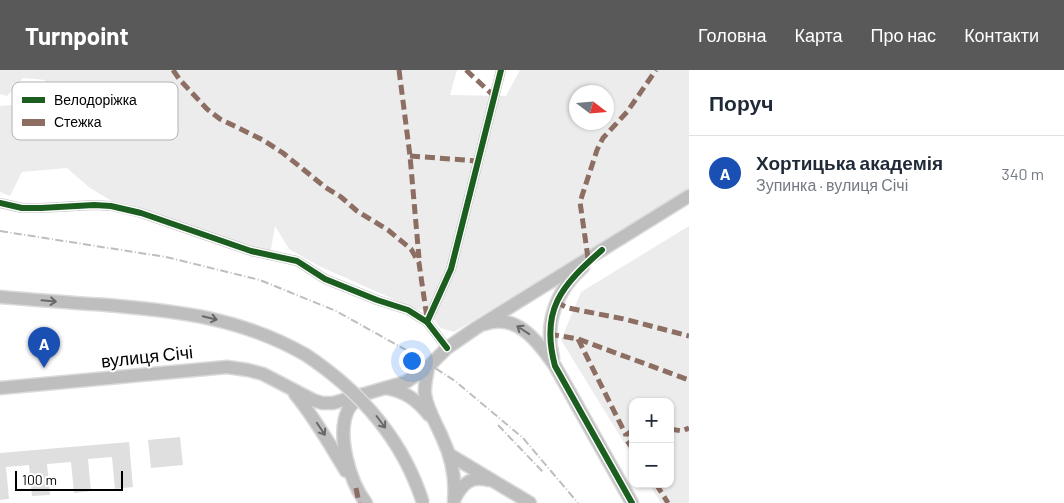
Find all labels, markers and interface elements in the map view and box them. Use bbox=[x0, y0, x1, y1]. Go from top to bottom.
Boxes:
text: Turnpoint bbox=[25, 21, 129, 50]
text: Головна bbox=[698, 24, 766, 46]
text: Карта bbox=[794, 24, 843, 46]
text: Про нас bbox=[871, 24, 936, 46]
text: Контакти bbox=[964, 24, 1039, 46]
legend bbox=[12, 82, 178, 140]
north arrow bbox=[569, 85, 614, 130]
text: Поруч bbox=[709, 90, 773, 115]
text: Велодоріжка bbox=[54, 91, 137, 108]
text: Стежка bbox=[54, 113, 102, 130]
text: Хортицька академія bbox=[756, 151, 943, 174]
text: A bbox=[720, 164, 730, 183]
text: 340 m bbox=[1001, 164, 1044, 183]
text: Зупинка · вулиця Січі bbox=[756, 175, 908, 194]
one-way arrow bbox=[40, 296, 56, 305]
one-way arrow bbox=[202, 314, 218, 323]
one-way arrow bbox=[516, 325, 530, 336]
pin: A bbox=[28, 327, 60, 368]
street label: вулиця Січі bbox=[100, 340, 194, 372]
your location bbox=[399, 348, 425, 374]
map controls bbox=[629, 398, 674, 488]
button: + bbox=[629, 398, 674, 443]
one-way arrow bbox=[375, 415, 386, 428]
one-way arrow bbox=[316, 422, 326, 436]
button: − bbox=[629, 443, 674, 488]
scale bar bbox=[15, 468, 122, 491]
text: 100 m bbox=[22, 471, 57, 488]

